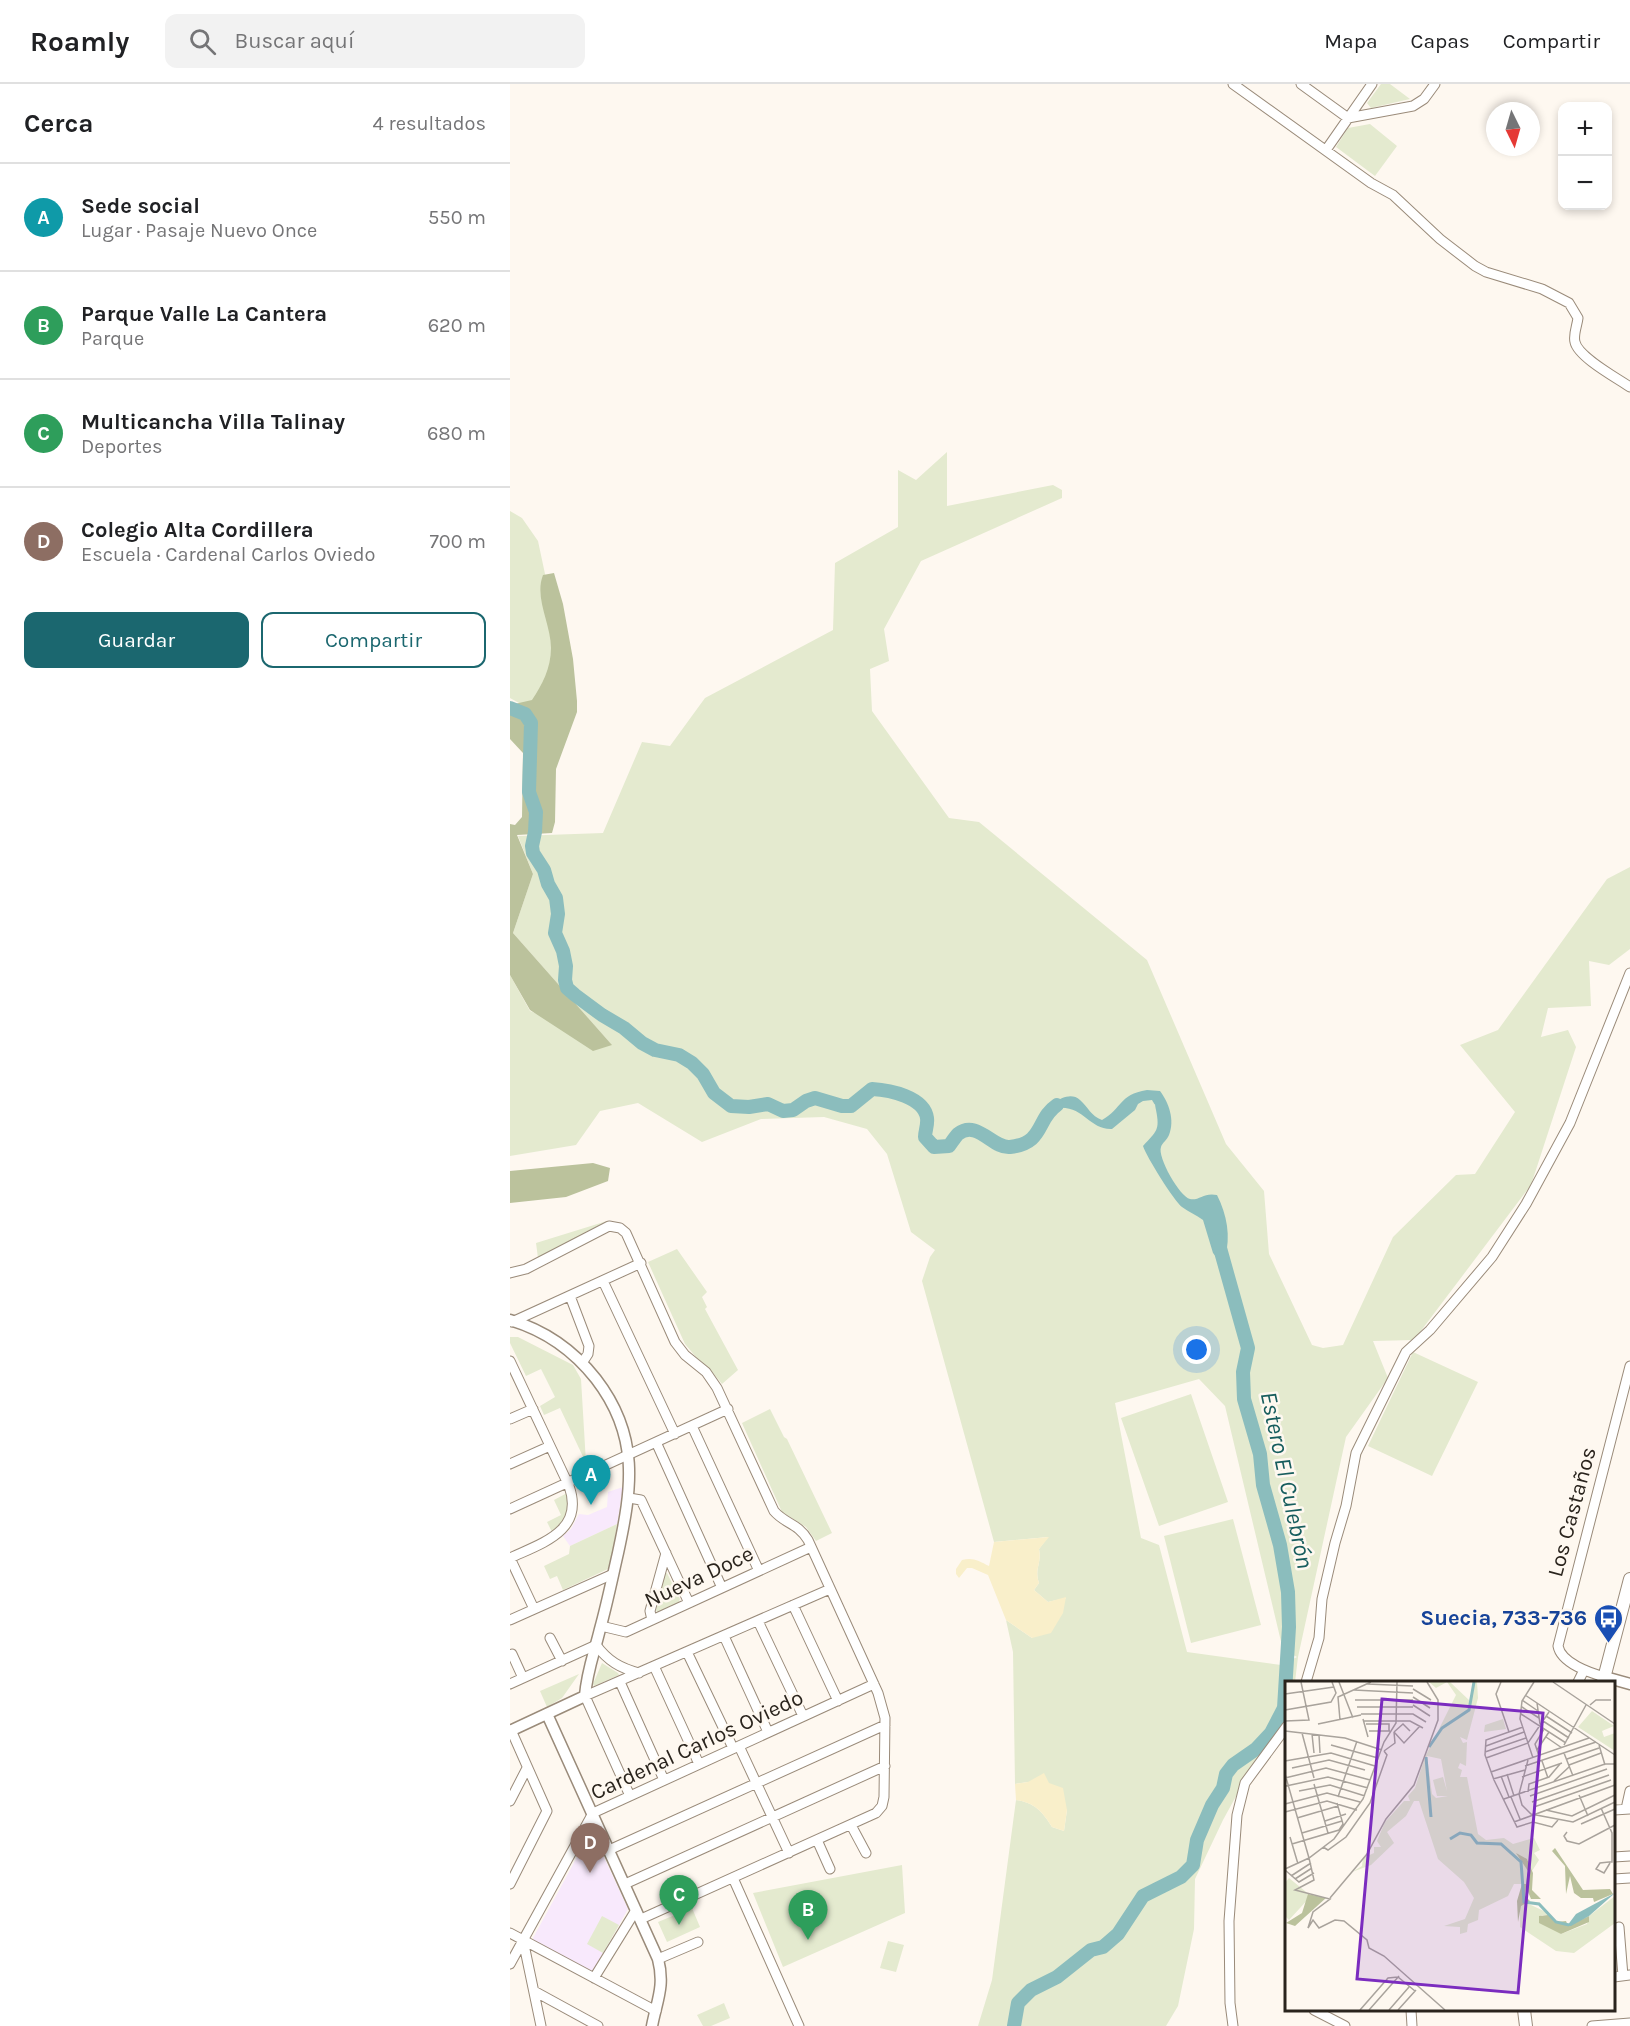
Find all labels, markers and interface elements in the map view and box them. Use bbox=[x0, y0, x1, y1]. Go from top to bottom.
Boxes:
search box bbox=[165, 14, 585, 68]
text: Roamly bbox=[30, 25, 129, 58]
icon: search bbox=[186, 25, 219, 58]
text: Buscar aquí bbox=[234, 28, 355, 54]
text: Mapa bbox=[1324, 29, 1378, 53]
text: Capas bbox=[1411, 29, 1470, 53]
text: Compartir bbox=[1503, 29, 1600, 53]
north arrow bbox=[1486, 102, 1540, 156]
map controls bbox=[1558, 102, 1612, 210]
button: + bbox=[1558, 102, 1612, 156]
text: Cerca bbox=[24, 108, 93, 139]
text: 4 resultados bbox=[373, 112, 486, 135]
button: − bbox=[1558, 156, 1612, 210]
text: Sede social bbox=[81, 193, 200, 219]
text: A bbox=[37, 206, 50, 229]
text: 550 m bbox=[428, 206, 486, 229]
text: Lugar · Pasaje Nuevo Once bbox=[81, 219, 317, 242]
text: Parque Valle La Cantera bbox=[81, 301, 327, 327]
text: B bbox=[37, 314, 50, 337]
text: 620 m bbox=[428, 314, 486, 337]
text: Parque bbox=[81, 327, 144, 350]
text: Multicancha Villa Talinay bbox=[81, 409, 345, 435]
text: C bbox=[37, 422, 50, 445]
text: 680 m bbox=[427, 422, 486, 445]
text: Deportes bbox=[81, 435, 163, 458]
text: Colegio Alta Cordillera bbox=[81, 517, 314, 543]
text: D bbox=[37, 530, 50, 553]
text: 700 m bbox=[429, 530, 486, 553]
text: Escuela · Cardenal Carlos Oviedo bbox=[81, 543, 375, 566]
button: Guardar bbox=[24, 612, 249, 668]
button: Compartir bbox=[261, 612, 486, 668]
your location bbox=[1182, 1335, 1211, 1364]
water label: Estero El Culebrón bbox=[1255, 1389, 1319, 1571]
street label: Los Castaños bbox=[1542, 1444, 1602, 1580]
pin: A bbox=[572, 1456, 610, 1505]
street label: Nueva Doce bbox=[640, 1540, 758, 1614]
bus stop icon: Suecia, 733-736 bbox=[1592, 1602, 1624, 1644]
place label: Suecia, 733-736 bbox=[1420, 1605, 1587, 1631]
inset map bbox=[1285, 1681, 1615, 2011]
street label: Cardenal Carlos Oviedo bbox=[587, 1684, 807, 1806]
pin: D bbox=[570, 1824, 610, 1873]
pin: C bbox=[660, 1876, 698, 1925]
pin: B bbox=[788, 1890, 828, 1940]

